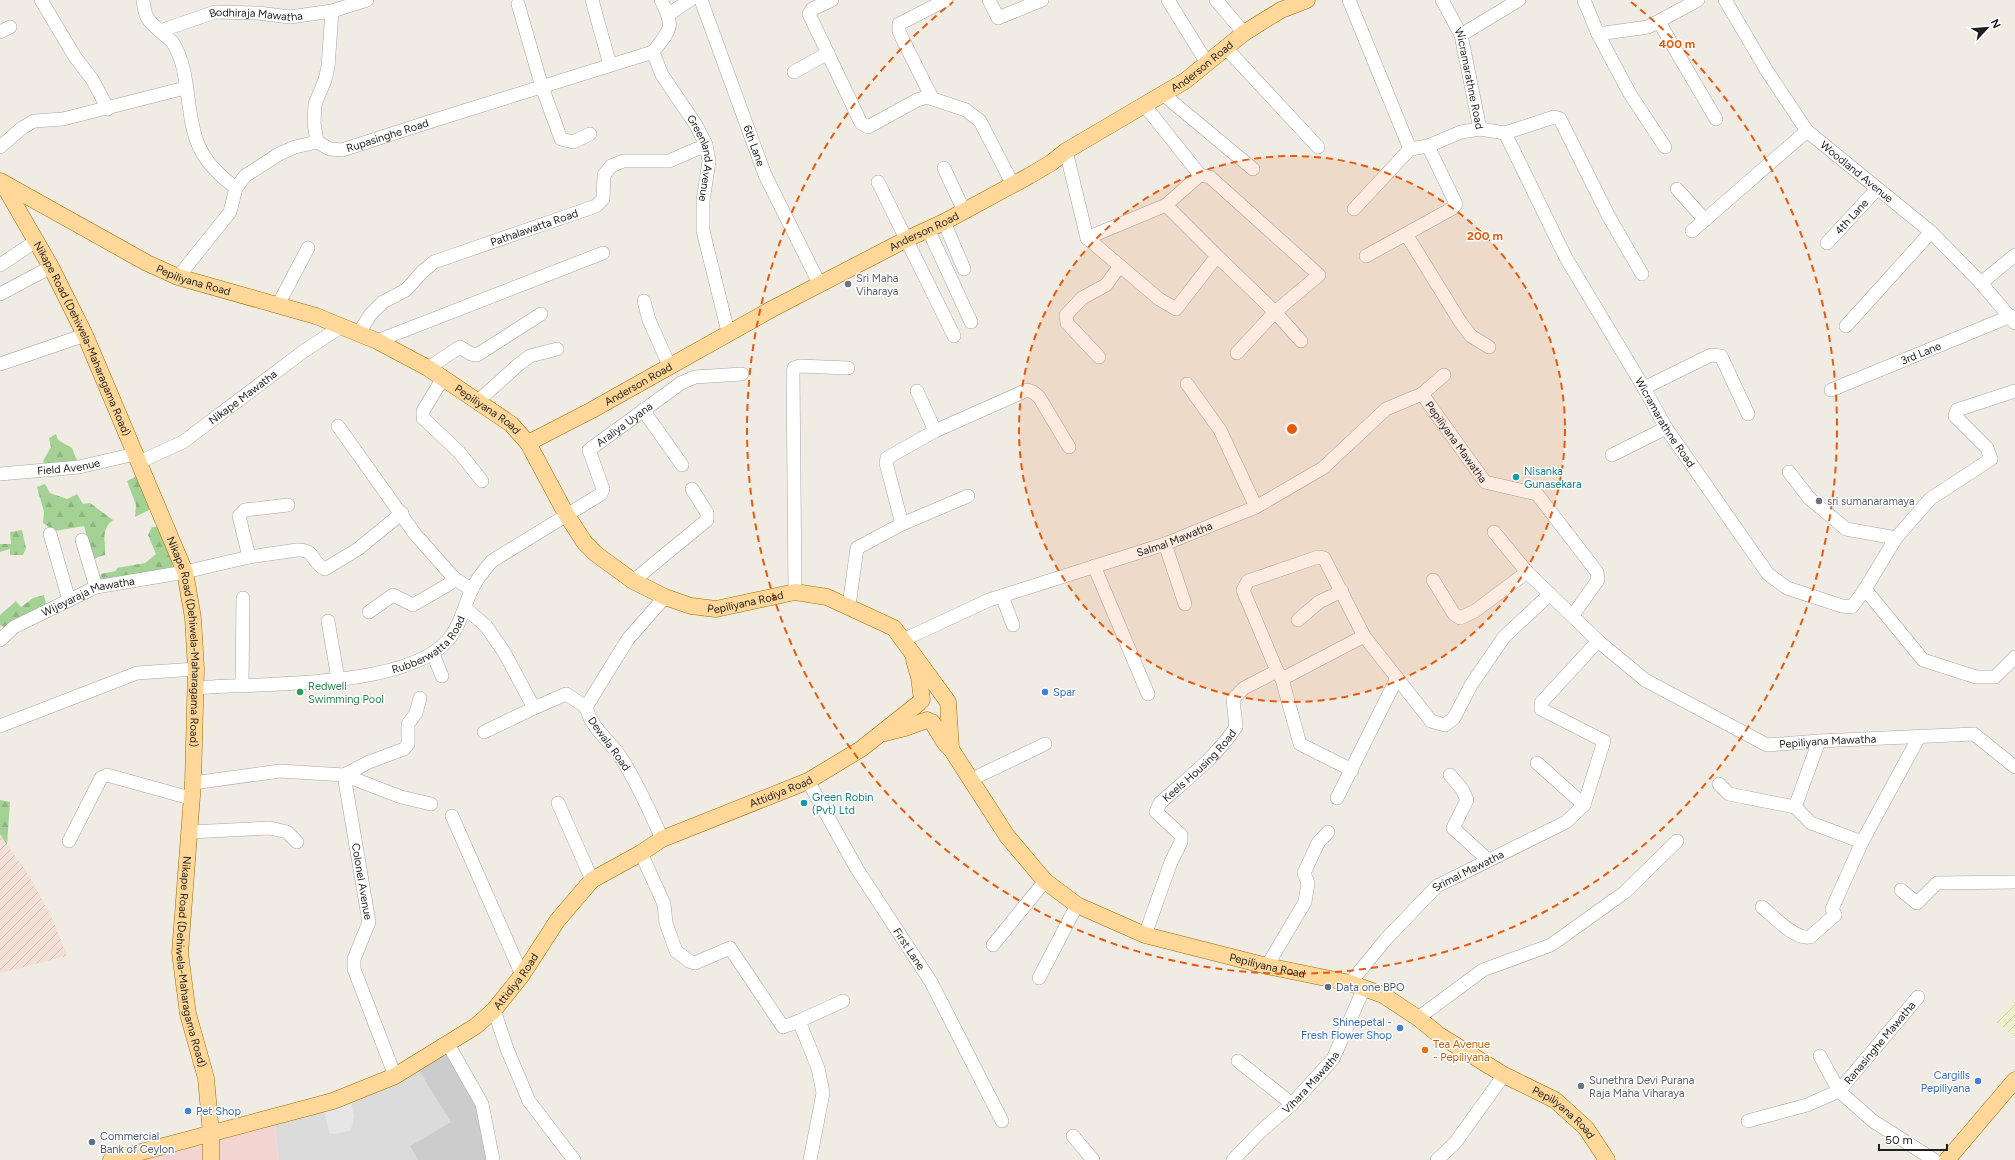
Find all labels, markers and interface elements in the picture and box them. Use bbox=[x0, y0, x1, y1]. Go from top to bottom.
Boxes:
street label: Bodhiraja Mawatha bbox=[207, 5, 304, 24]
north arrow bbox=[1967, 8, 2007, 48]
text: N bbox=[1988, 17, 2003, 31]
street label: Wicramarathne Road bbox=[1452, 25, 1486, 130]
text: 400 m bbox=[1659, 37, 1695, 51]
street label: Anderson Road bbox=[1168, 38, 1236, 94]
street label: Greenland Avenue bbox=[684, 112, 716, 203]
street label: Rupasinghe Road bbox=[345, 116, 430, 155]
street label: 6th Lane bbox=[741, 123, 768, 168]
street label: Woodland Avenue bbox=[1818, 138, 1896, 205]
street label: 4th Lane bbox=[1832, 196, 1871, 237]
street label: Pathalawatta Road bbox=[489, 206, 580, 249]
street label: Anderson Road bbox=[887, 209, 961, 254]
text: 200 m bbox=[1467, 229, 1503, 243]
street label: Nikape Road (Dehiwela-Maharagama Road) bbox=[31, 239, 133, 438]
street label: Pepiliyana Road bbox=[154, 262, 232, 298]
place label: Sri Maha Viharaya bbox=[856, 272, 898, 298]
marker: Sri Maha Viharaya bbox=[843, 279, 853, 289]
street label: 3rd Lane bbox=[1899, 339, 1943, 367]
street label: Anderson Road bbox=[602, 360, 674, 408]
street label: Nikape Mawatha bbox=[206, 367, 279, 427]
street label: Wicramarathne Road bbox=[1633, 375, 1698, 470]
street label: Pepiliyana Road bbox=[452, 382, 523, 437]
street label: Araliya Uyana bbox=[594, 399, 655, 449]
street label: Pepiliyana Mawatha bbox=[1423, 399, 1490, 485]
centre of rings bbox=[1285, 422, 1299, 436]
street label: Field Avenue bbox=[37, 456, 101, 477]
place label: Nisanka Gunasekara bbox=[1524, 465, 1582, 491]
marker: Nisanka Gunasekara bbox=[1511, 472, 1521, 482]
place label: sri sumanaramaya bbox=[1827, 495, 1915, 508]
marker: sri sumanaramaya bbox=[1814, 496, 1824, 506]
street label: Salmal Mawatha bbox=[1135, 519, 1214, 559]
street label: Nikape Road (Dehiwela-Maharagama Road) bbox=[164, 534, 203, 747]
street label: Wijeyaraja Mawatha bbox=[39, 574, 136, 619]
street label: Pepiliyana Road bbox=[707, 588, 785, 616]
street label: Rubberwatta Road bbox=[390, 614, 467, 676]
place label: Redwell Swimming Pool bbox=[308, 680, 384, 706]
place label: Spar bbox=[1053, 686, 1076, 699]
marker: Redwell Swimming Pool bbox=[295, 687, 305, 697]
marker: Spar bbox=[1040, 687, 1050, 697]
street label: Dewala Road bbox=[585, 714, 633, 774]
street label: Keels Housing Road bbox=[1160, 727, 1239, 804]
street label: Pepiliyana Mawatha bbox=[1779, 732, 1876, 751]
street label: Attidiya Road bbox=[747, 773, 815, 810]
place label: Green Robin (Pvt) Ltd bbox=[812, 791, 873, 817]
marker: Green Robin (Pvt) Ltd bbox=[799, 798, 809, 808]
street label: Colonel Avenue bbox=[349, 842, 375, 921]
street label: Srimal Mawatha bbox=[1429, 847, 1506, 894]
street label: Nikape Road (Dehiwela-Maharagama Road) bbox=[173, 855, 209, 1069]
street label: First Lane bbox=[891, 925, 928, 972]
street label: Pepiliyana Road bbox=[1228, 950, 1307, 980]
street label: Attidiya Road bbox=[491, 951, 541, 1012]
place label: Data one BPO bbox=[1336, 981, 1405, 994]
marker: Data one BPO bbox=[1323, 982, 1333, 992]
street label: Ranasinghe Mawatha bbox=[1842, 999, 1918, 1087]
place label: Shinepetal - Fresh Flower Shop bbox=[1301, 1016, 1392, 1042]
marker: Shinepetal - Fresh Flower Shop bbox=[1395, 1023, 1405, 1033]
place label: Tea Avenue - Pepiliyana bbox=[1433, 1038, 1490, 1064]
marker: Tea Avenue - Pepiliyana bbox=[1420, 1045, 1430, 1055]
street label: Vihara Mawatha bbox=[1280, 1050, 1342, 1116]
place label: Cargills Pepiliyana bbox=[1921, 1069, 1970, 1095]
place label: Sunethra Devi Purana Raja Maha Viharaya bbox=[1589, 1074, 1694, 1100]
marker: Cargills Pepiliyana bbox=[1973, 1076, 1983, 1086]
marker: Sunethra Devi Purana Raja Maha Viharaya bbox=[1576, 1081, 1586, 1091]
street label: Pepiliyana Road bbox=[1530, 1083, 1598, 1141]
place label: Pet Shop bbox=[196, 1105, 241, 1118]
marker: Pet Shop bbox=[183, 1106, 193, 1116]
scale bar bbox=[1879, 1126, 1947, 1152]
place label: Commercial Bank of Ceylon bbox=[100, 1130, 174, 1156]
text: 50 m bbox=[1885, 1133, 1913, 1147]
marker: Commercial Bank of Ceylon bbox=[87, 1137, 97, 1147]

